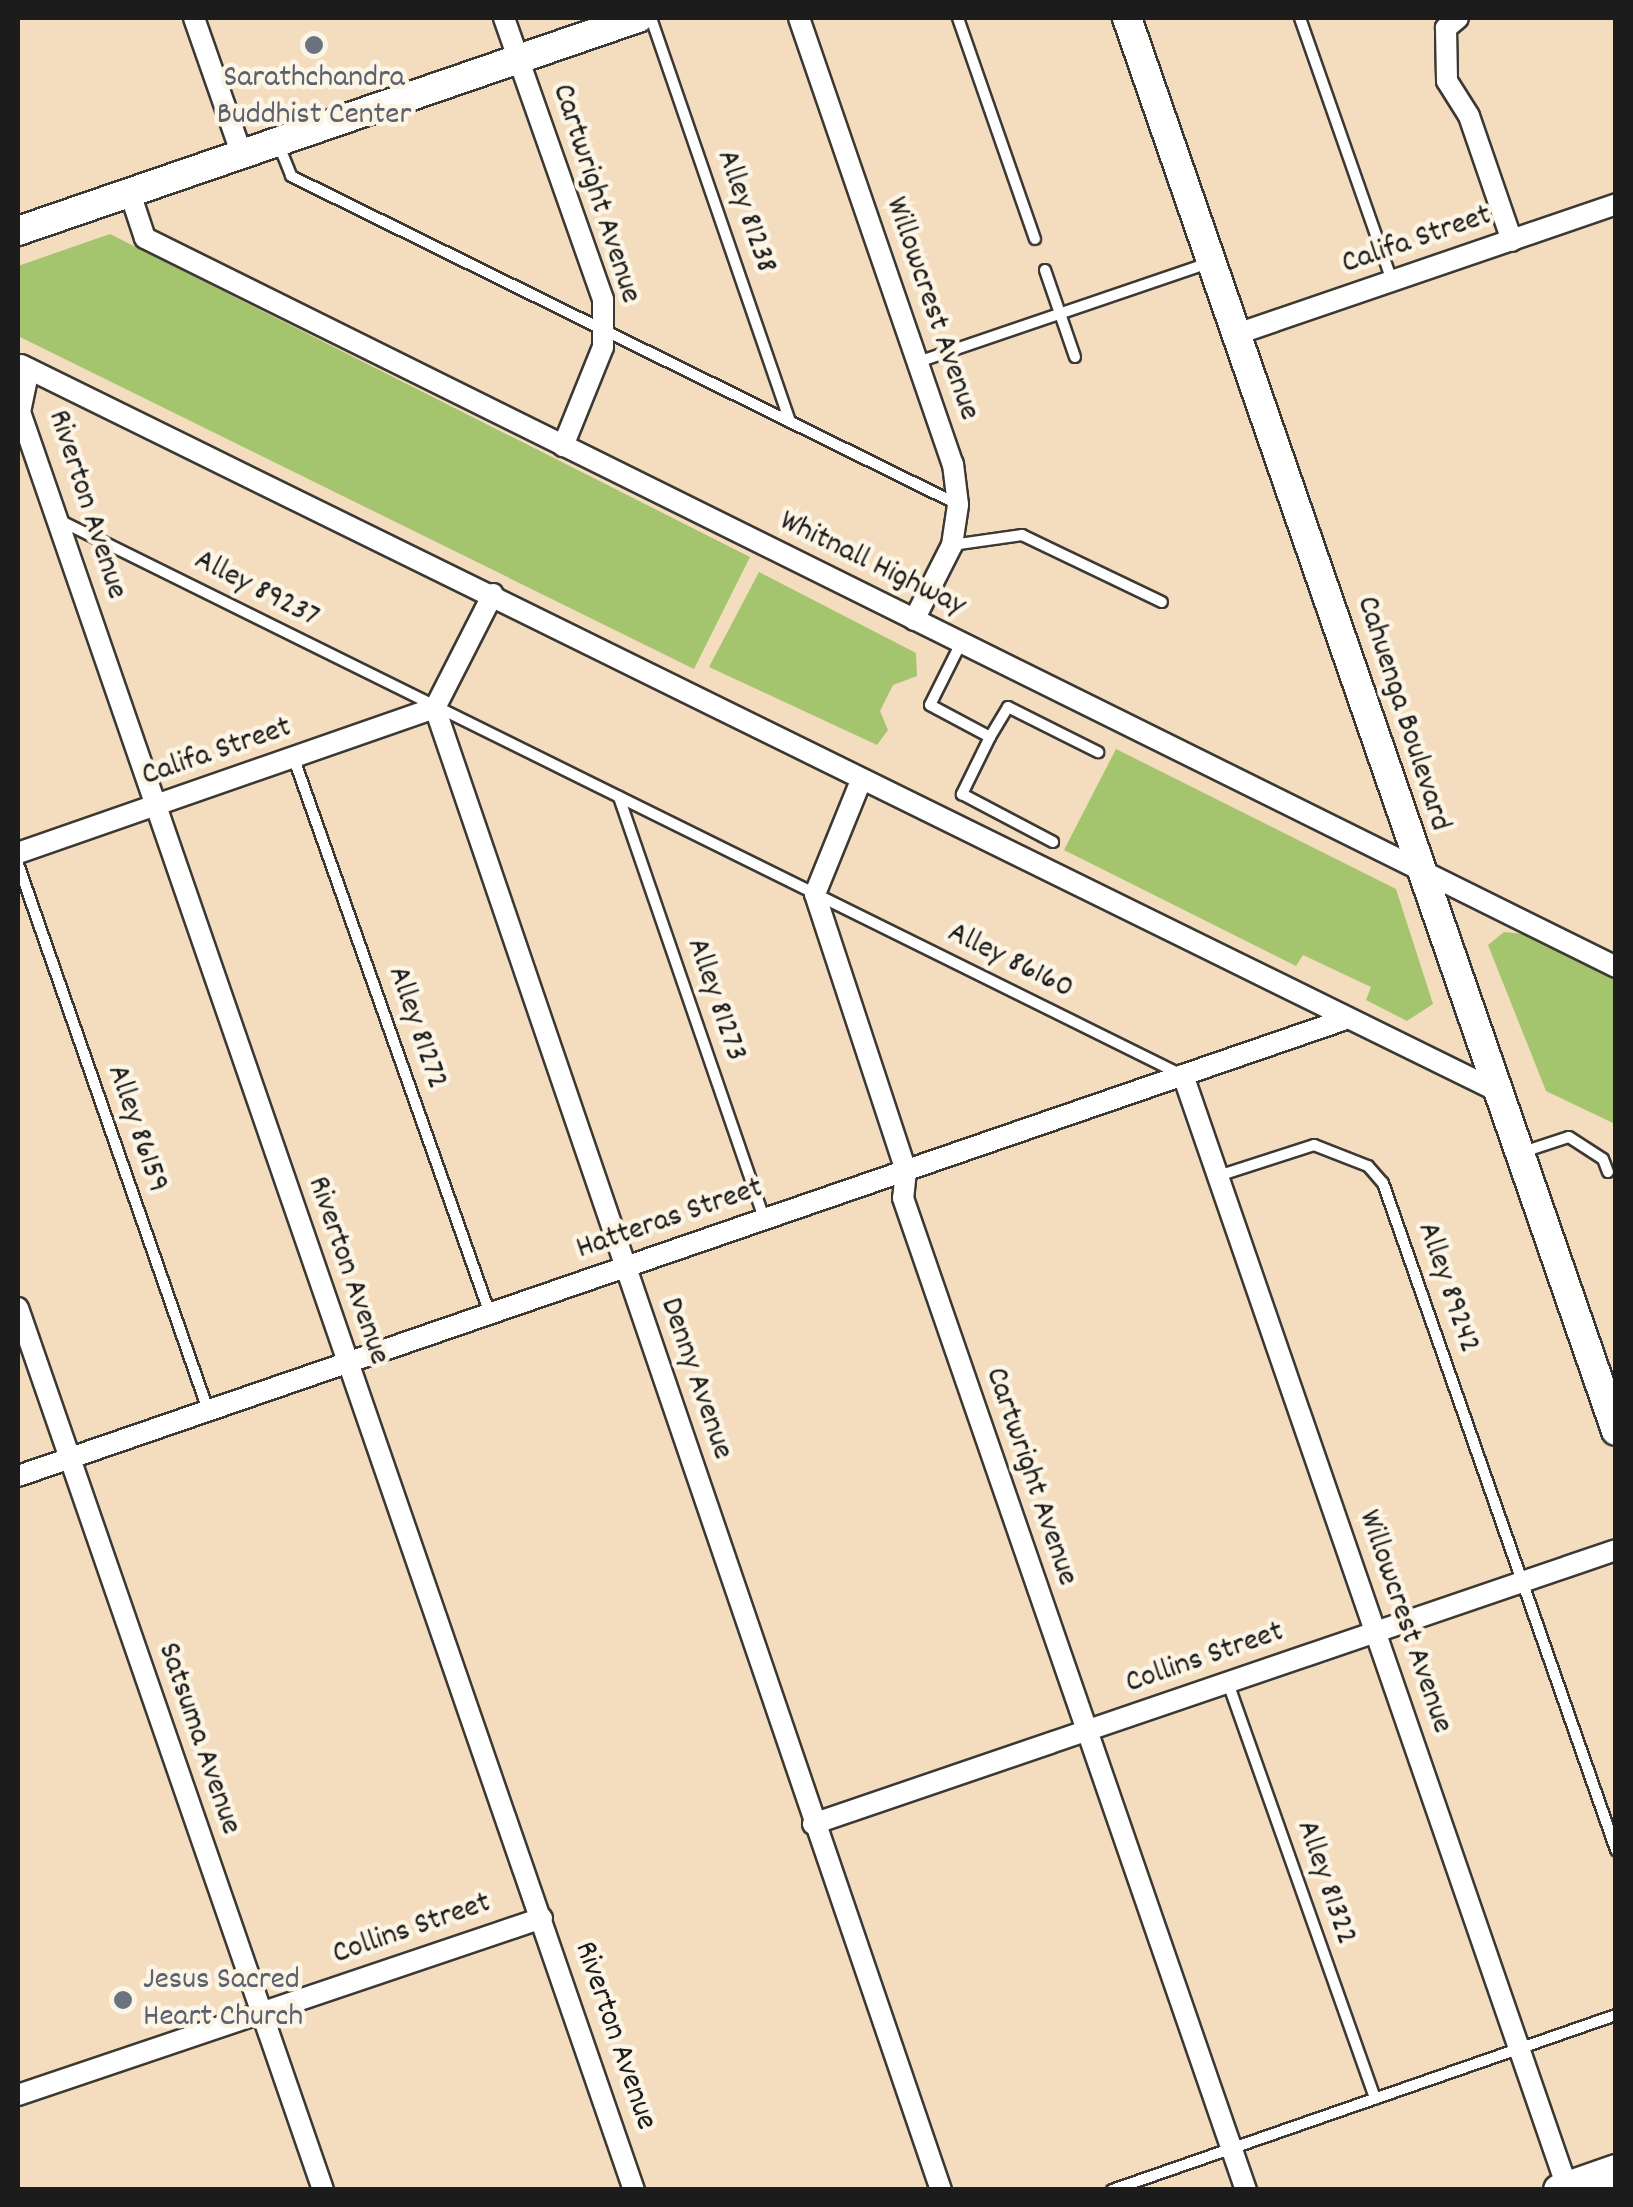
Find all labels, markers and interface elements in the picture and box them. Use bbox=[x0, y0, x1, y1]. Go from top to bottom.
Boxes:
marker: Sarathchandra Buddhist Center bbox=[303, 34, 325, 56]
place label: Sarathchandra Buddhist Center bbox=[217, 61, 411, 136]
street label: Cartwright Avenue bbox=[541, 80, 649, 308]
street label: Alley 81238 bbox=[706, 145, 784, 279]
street label: Willowcrest Avenue bbox=[875, 192, 987, 426]
street label: Califa Street bbox=[1337, 198, 1497, 284]
street label: Riverton Avenue bbox=[37, 406, 135, 604]
street label: Whitnall Highway bbox=[773, 503, 971, 627]
street label: Alley 89237 bbox=[187, 542, 325, 638]
street label: Cahuenga Boulevard bbox=[1346, 592, 1458, 836]
street label: Califa Street bbox=[137, 710, 297, 796]
street label: Alley 86160 bbox=[941, 915, 1079, 1009]
street label: Alley 81273 bbox=[676, 934, 754, 1066]
street label: Alley 81272 bbox=[377, 962, 455, 1094]
street label: Alley 86159 bbox=[96, 1060, 176, 1198]
street label: Hatteras Street bbox=[572, 1170, 768, 1270]
street label: Riverton Avenue bbox=[297, 1172, 397, 1370]
street label: Alley 89242 bbox=[1407, 1218, 1487, 1358]
street label: Denny Avenue bbox=[649, 1293, 741, 1465]
street label: Cartwright Avenue bbox=[975, 1363, 1085, 1591]
street label: Willowcrest Avenue bbox=[1348, 1505, 1460, 1739]
street label: Collins Street bbox=[1121, 1614, 1289, 1704]
street label: Satsuma Avenue bbox=[147, 1638, 249, 1840]
street label: Alley 81322 bbox=[1286, 1816, 1364, 1950]
street label: Collins Street bbox=[328, 1885, 496, 1975]
street label: Riverton Avenue bbox=[564, 1937, 664, 2135]
place label: Jesus Sacred Heart Church bbox=[143, 1963, 303, 2038]
marker: Jesus Sacred Heart Church bbox=[112, 1989, 134, 2011]

